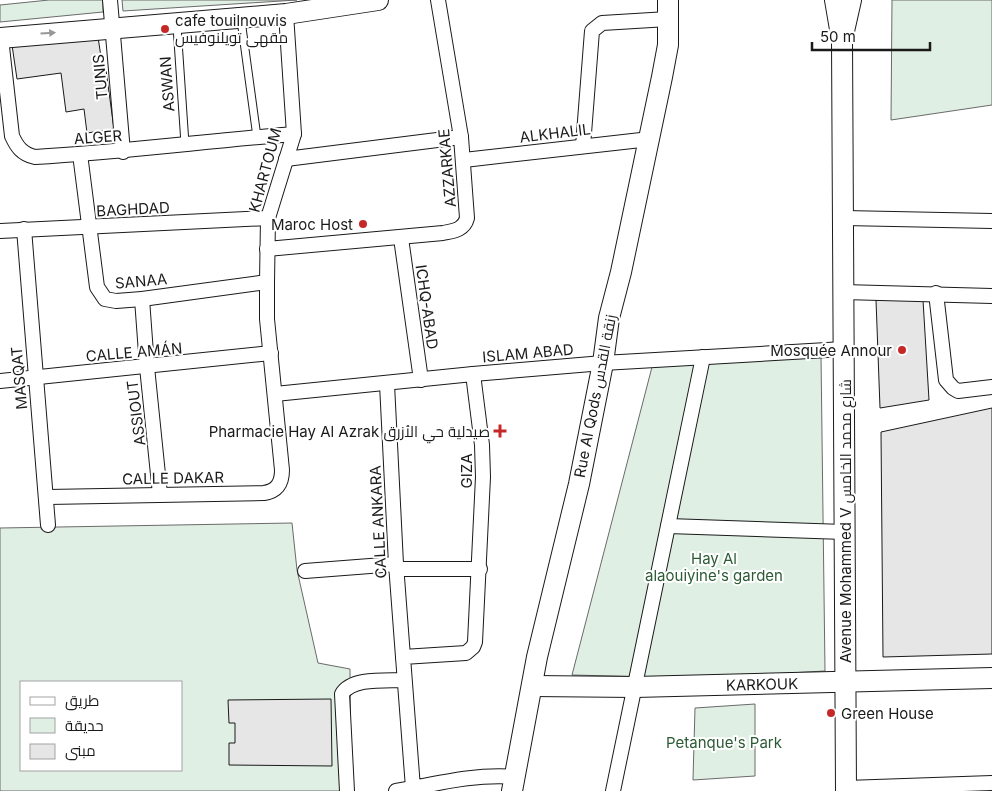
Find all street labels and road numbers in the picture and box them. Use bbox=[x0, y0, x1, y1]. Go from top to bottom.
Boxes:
street label: TUNIS bbox=[89, 53, 111, 101]
street label: ASWAN bbox=[156, 56, 178, 112]
street label: ALKHALIL bbox=[518, 119, 592, 147]
street label: ALGER bbox=[73, 126, 123, 148]
street label: KHARTOUM bbox=[245, 126, 285, 214]
street label: AZZARKAE bbox=[434, 128, 460, 208]
street label: BAGHDAD bbox=[96, 198, 170, 220]
street label: ICHQ-ABAD bbox=[412, 263, 442, 351]
street label: SANAA bbox=[114, 269, 168, 293]
street label: Rue Al Qods زنقة القدس bbox=[570, 313, 621, 479]
street label: CALLE AMÁN bbox=[85, 338, 183, 366]
street label: ISLAM ABAD bbox=[482, 340, 574, 366]
street label: MASQAT bbox=[7, 346, 31, 410]
street label: ASSIOUT bbox=[123, 379, 149, 447]
street label: Avenue Mohammed V شارع محمد الخامس bbox=[836, 379, 857, 663]
street label: GIZA bbox=[457, 453, 476, 489]
street label: CALLE ANKARA bbox=[366, 465, 390, 579]
street label: CALLE DAKAR bbox=[122, 468, 224, 488]
street label: KARKOUK bbox=[726, 673, 798, 694]

